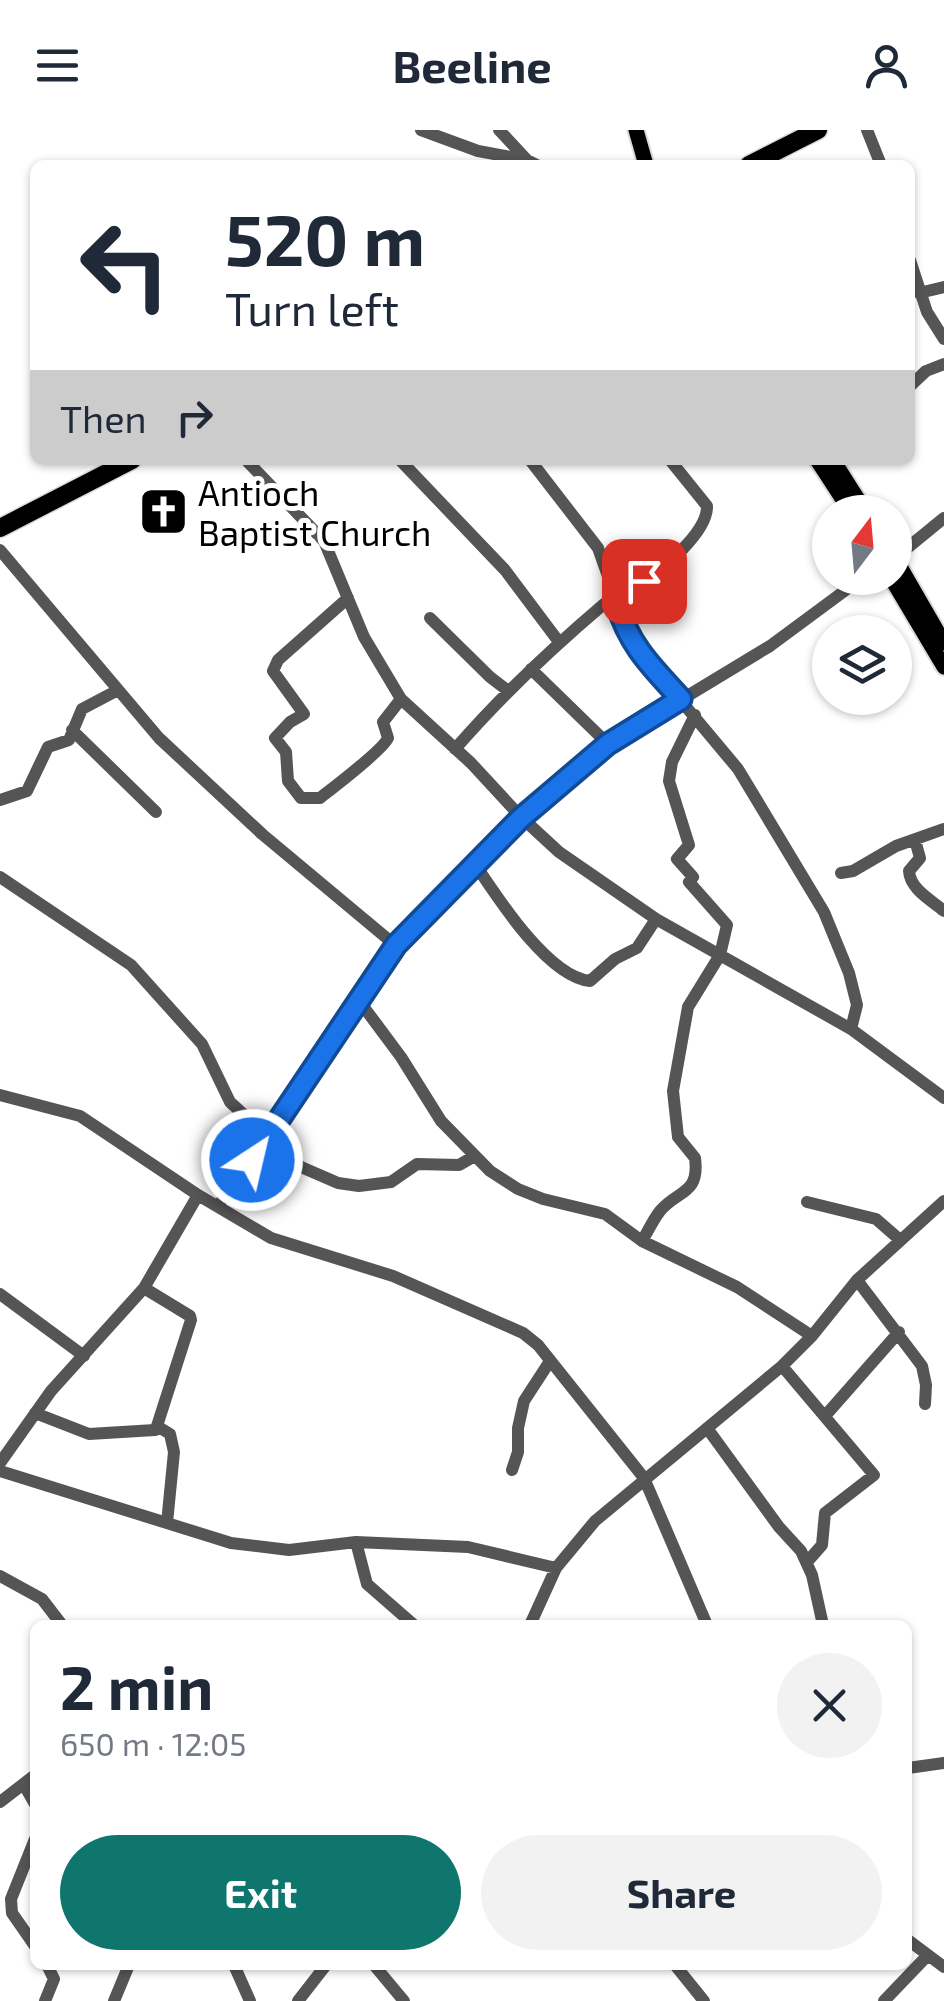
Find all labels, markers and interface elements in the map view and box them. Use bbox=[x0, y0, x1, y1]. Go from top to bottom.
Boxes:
icon: menu bbox=[30, 38, 85, 93]
text: Beeline bbox=[392, 38, 552, 92]
icon: person bbox=[859, 38, 914, 93]
text: 520 m bbox=[225, 196, 425, 280]
icon: left bbox=[60, 200, 190, 330]
text: Turn left bbox=[225, 281, 399, 335]
icon: right bbox=[167, 390, 222, 445]
text: Then bbox=[60, 395, 147, 441]
place label: Antioch Baptist Church bbox=[198, 471, 431, 553]
church icon: Antioch Baptist Church bbox=[137, 486, 189, 538]
north arrow bbox=[812, 495, 912, 595]
map controls bbox=[812, 495, 912, 715]
pin bbox=[602, 539, 687, 624]
icon: arrive bbox=[617, 554, 672, 609]
button: layers bbox=[812, 615, 912, 715]
position arrow bbox=[200, 1108, 304, 1212]
text: 2 min bbox=[60, 1650, 213, 1722]
button: close bbox=[777, 1653, 882, 1758]
text: 650 m · 12:05 bbox=[60, 1724, 246, 1762]
button: Exit bbox=[60, 1835, 461, 1950]
button: Share bbox=[481, 1835, 882, 1950]

